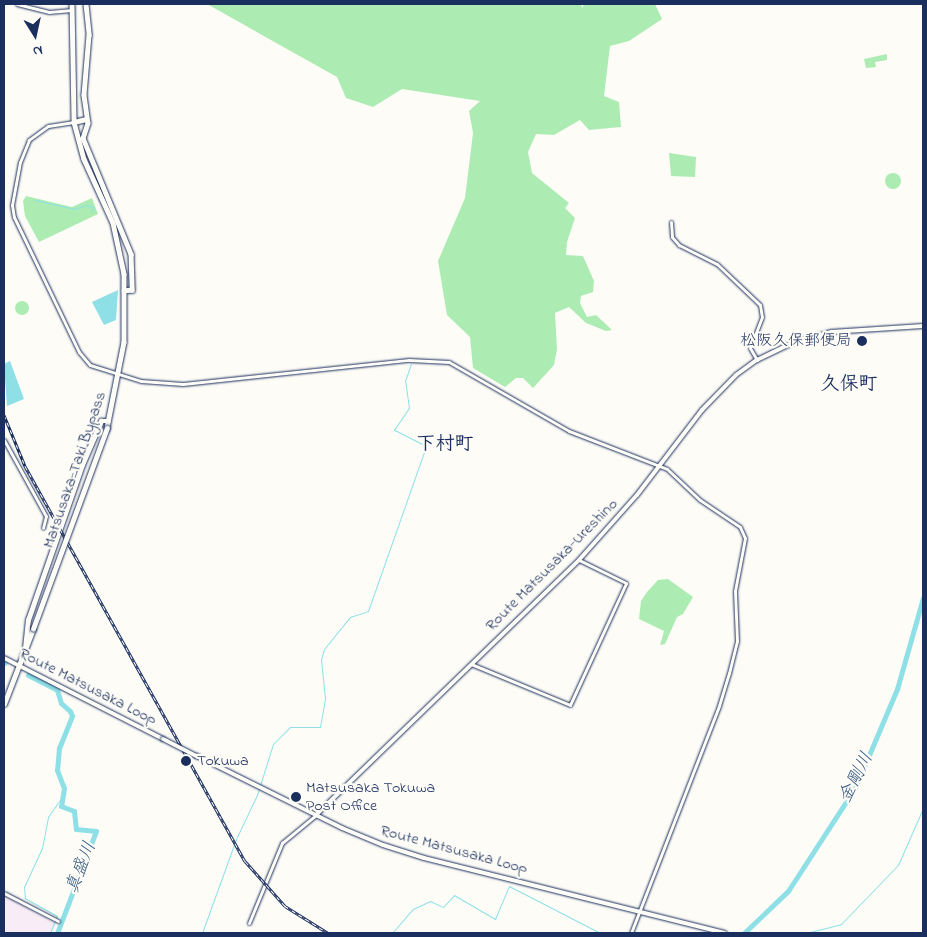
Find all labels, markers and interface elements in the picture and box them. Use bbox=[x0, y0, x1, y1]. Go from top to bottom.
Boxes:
north arrow bbox=[10, 10, 60, 60]
text: N bbox=[31, 39, 44, 61]
place label: 松阪久保郵便局 bbox=[740, 331, 852, 351]
marker: 松阪久保郵便局 bbox=[856, 335, 868, 347]
district label: 久保町 bbox=[821, 374, 877, 396]
street label: Matsusaka-Taki Bypass bbox=[39, 389, 111, 551]
district label: 下村町 bbox=[417, 434, 473, 456]
street label: Route Matsusaka-Ureshino bbox=[482, 495, 622, 635]
street label: Route Matsusaka Loop bbox=[16, 644, 160, 730]
water label: 金剛川 bbox=[835, 749, 879, 807]
place label: Tokuwa bbox=[197, 751, 249, 771]
marker: Tokuwa bbox=[179, 754, 193, 768]
place label: Matsusaka Tokuwa Post Office bbox=[306, 778, 435, 816]
marker: Matsusaka Tokuwa Post Office bbox=[290, 791, 302, 803]
street label: Route Matsusaka Loop bbox=[378, 821, 530, 879]
water label: 真盛川 bbox=[62, 839, 102, 897]

